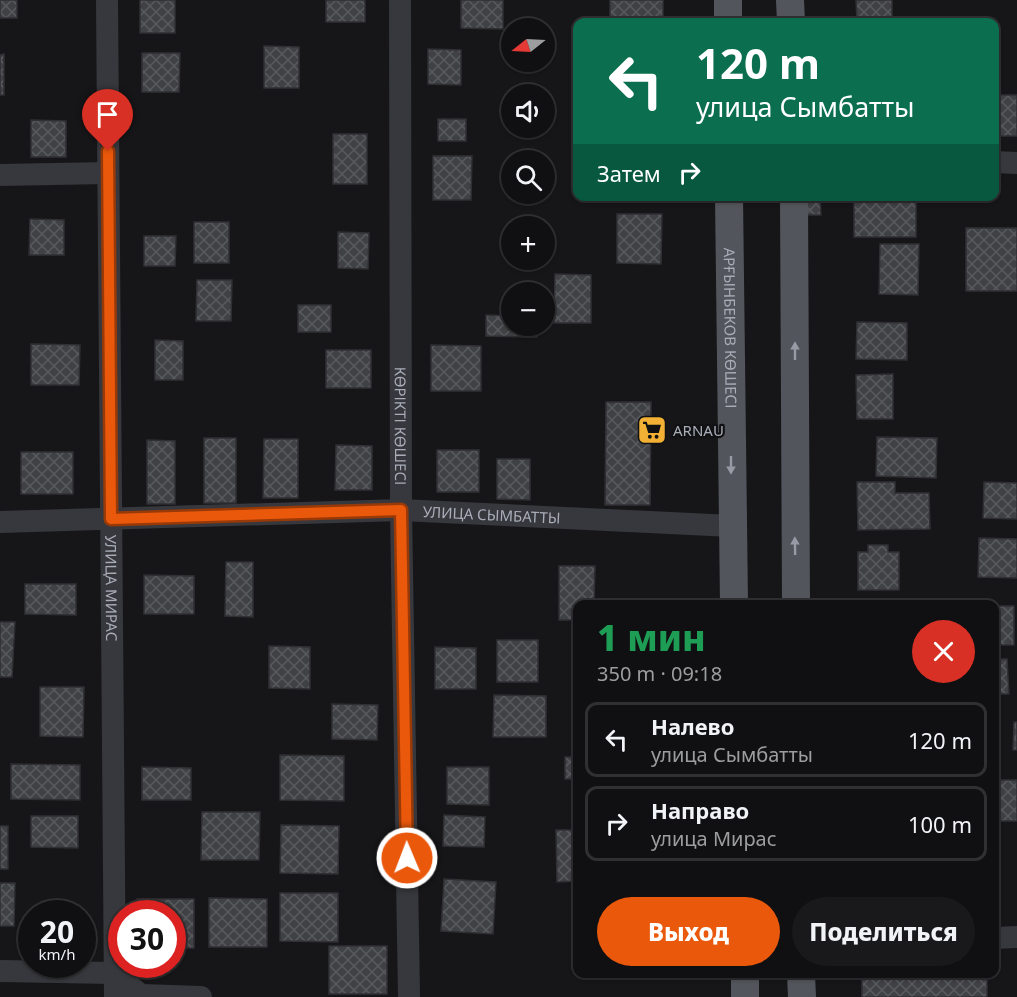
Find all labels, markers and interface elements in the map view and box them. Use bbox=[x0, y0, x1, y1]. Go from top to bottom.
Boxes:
north arrow bbox=[501, 18, 555, 72]
map controls bbox=[501, 18, 555, 336]
text: 120 m bbox=[696, 34, 820, 91]
icon: left bbox=[597, 42, 675, 120]
button: sound bbox=[501, 84, 555, 138]
text: улица Сымбатты bbox=[696, 88, 915, 125]
pin bbox=[82, 89, 133, 151]
icon: arrive bbox=[91, 98, 124, 131]
button: search bbox=[501, 150, 555, 204]
icon: right bbox=[673, 156, 706, 189]
text: Затем bbox=[597, 158, 661, 188]
button: + bbox=[501, 216, 555, 270]
street label: АРҒЫНБЕКОВ КӨШЕСІ bbox=[720, 247, 742, 409]
button: − bbox=[501, 282, 555, 336]
one-way arrow bbox=[790, 342, 800, 361]
street label: КӨРІКТІ КӨШЕСІ bbox=[391, 367, 411, 485]
supermarket icon: ARNAU bbox=[636, 414, 668, 446]
place label: ARNAU bbox=[673, 420, 724, 440]
one-way arrow bbox=[726, 455, 736, 474]
street label: УЛИЦА СЫМБАТТЫ bbox=[422, 501, 561, 528]
street label: УЛИЦА МИРАС bbox=[101, 535, 122, 641]
one-way arrow bbox=[790, 537, 800, 556]
text: 1 мин bbox=[597, 613, 706, 662]
button: close bbox=[912, 620, 975, 683]
text: 350 m · 09:18 bbox=[597, 660, 722, 687]
text: Налево bbox=[651, 711, 734, 741]
icon: left bbox=[600, 723, 633, 756]
text: 120 m bbox=[908, 725, 972, 755]
text: улица Сымбатты bbox=[651, 741, 813, 768]
text: Направо bbox=[651, 795, 749, 825]
icon: right bbox=[600, 807, 633, 840]
text: 100 m bbox=[908, 809, 972, 839]
text: улица Мирас bbox=[651, 825, 777, 852]
position arrow bbox=[375, 826, 439, 890]
button: Выход bbox=[597, 897, 780, 966]
button: Поделиться bbox=[792, 897, 975, 966]
speed limit sign: 30 bbox=[108, 900, 186, 978]
text: 20 bbox=[40, 911, 74, 952]
text: km/h bbox=[39, 944, 75, 964]

